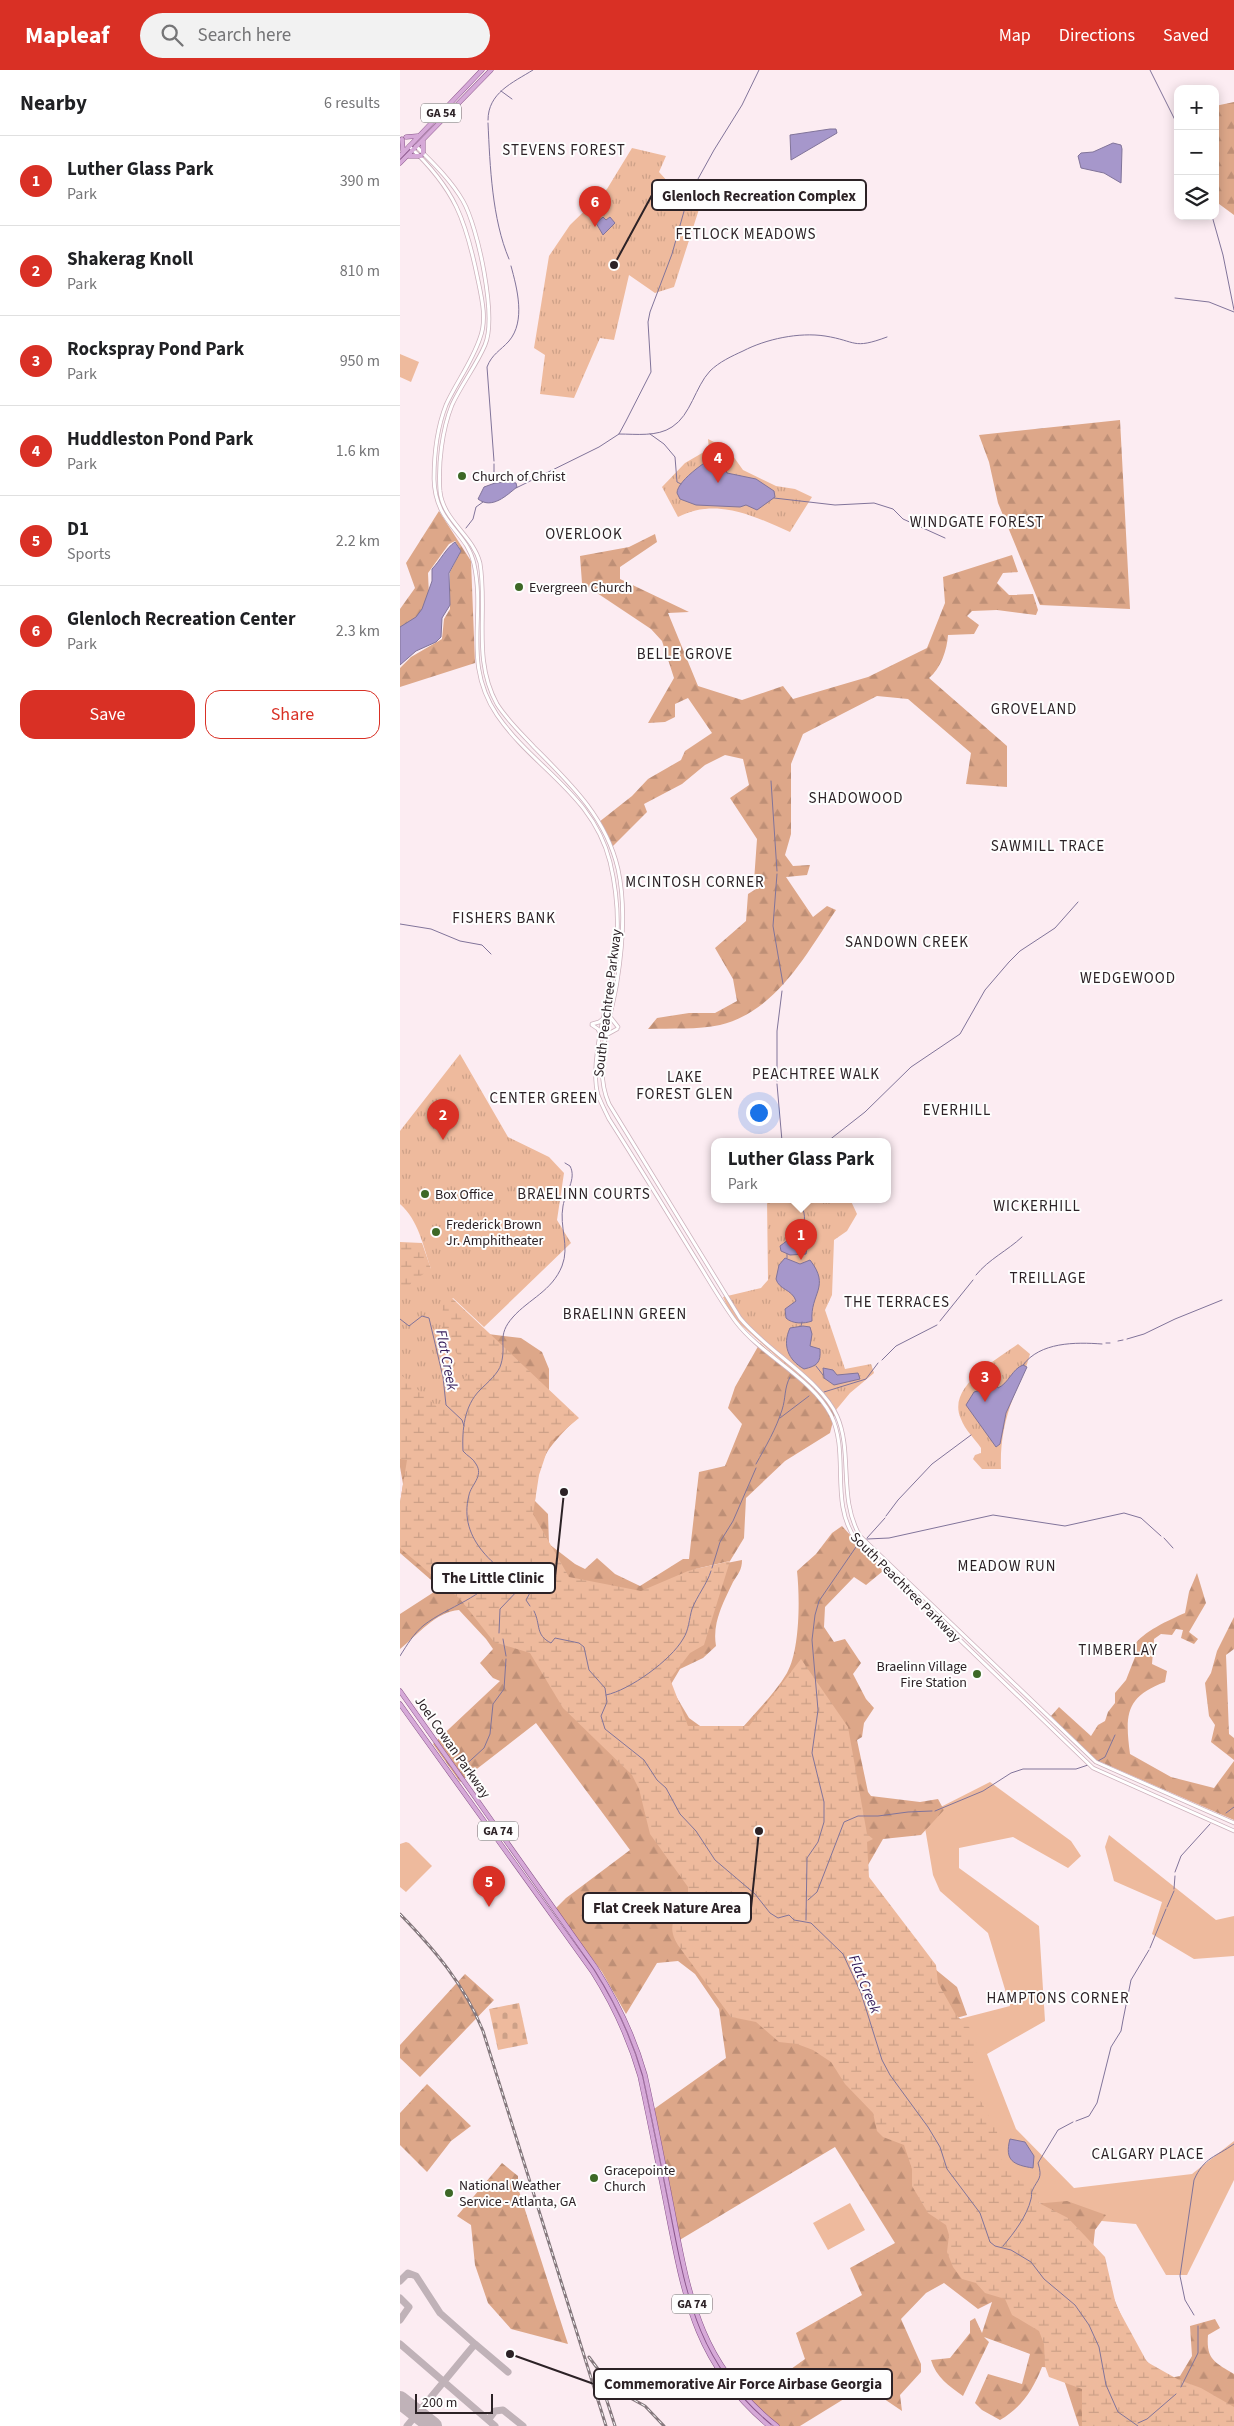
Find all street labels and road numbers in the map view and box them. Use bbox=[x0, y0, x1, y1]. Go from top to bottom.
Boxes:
road number: GA 54 bbox=[421, 104, 461, 122]
street label: South Peachtree Parkway bbox=[589, 927, 627, 1078]
street label: South Peachtree Parkway bbox=[846, 1528, 965, 1648]
street label: Joel Cowan Parkway bbox=[409, 1693, 495, 1803]
road number: GA 74 bbox=[478, 1822, 518, 1840]
road number: GA 74 bbox=[672, 2294, 712, 2314]

